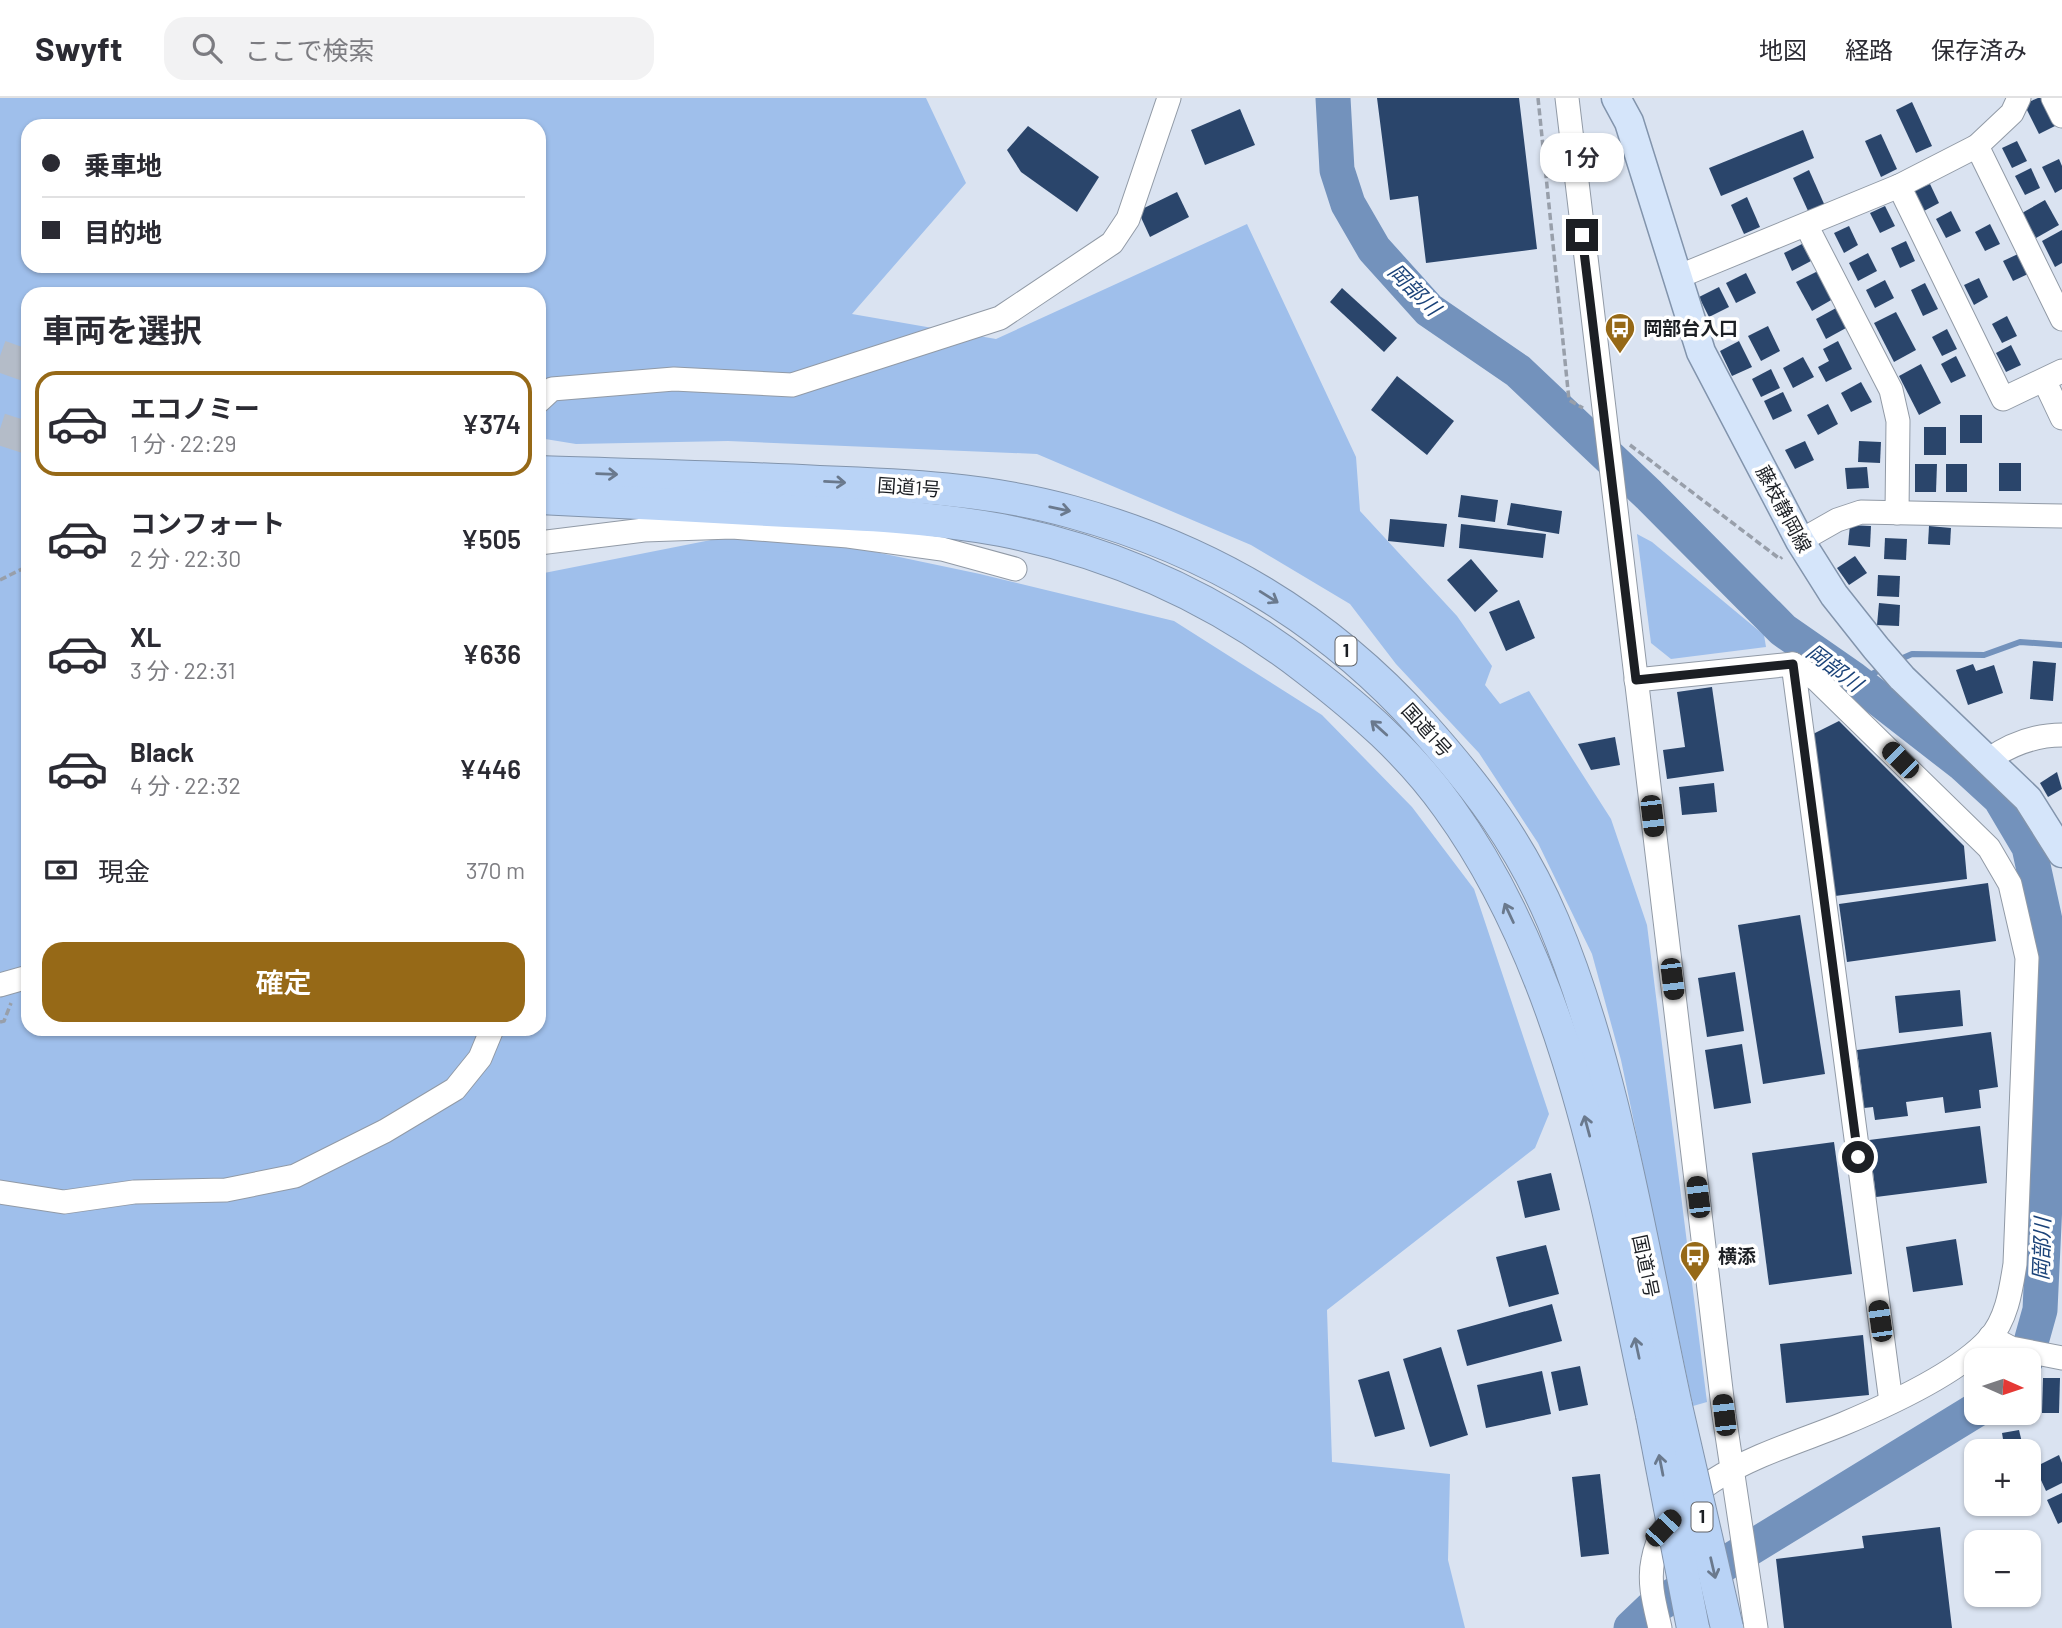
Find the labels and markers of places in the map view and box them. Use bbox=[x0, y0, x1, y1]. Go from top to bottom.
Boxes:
bus stop icon: 岡部台入口 bbox=[1603, 311, 1637, 355]
place label: 岡部台入口 bbox=[1643, 316, 1738, 339]
bus stop icon: 横添 bbox=[1678, 1239, 1712, 1283]
place label: 横添 bbox=[1718, 1244, 1756, 1267]

